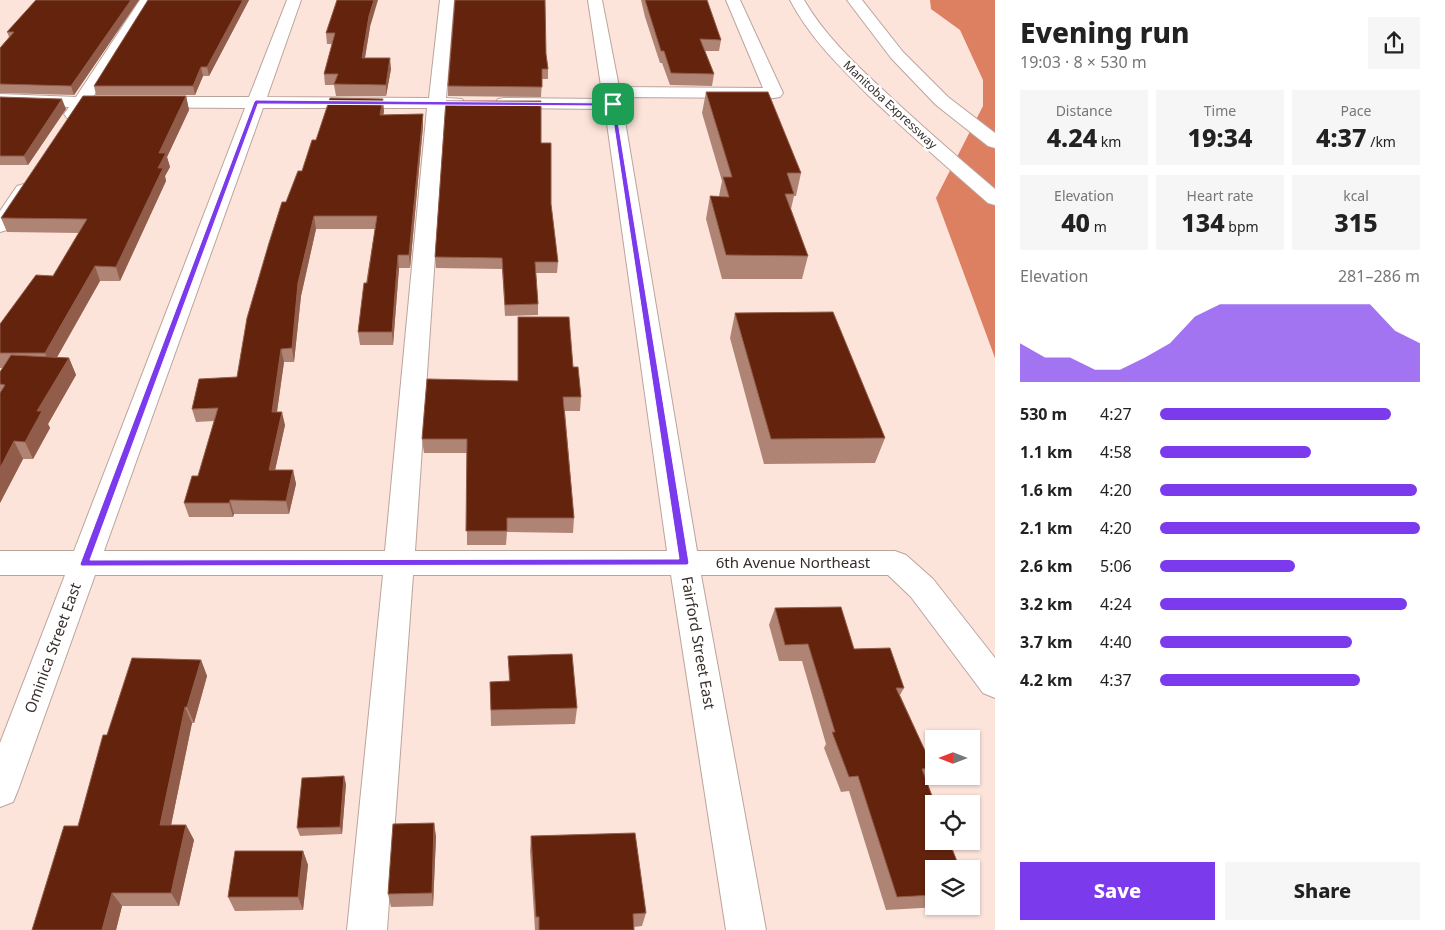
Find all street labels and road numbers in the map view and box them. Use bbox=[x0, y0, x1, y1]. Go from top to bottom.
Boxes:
street label: Manitoba Expressway bbox=[840, 57, 942, 153]
street label: 6th Avenue Northeast bbox=[716, 552, 871, 572]
street label: Fairford Street East bbox=[677, 575, 721, 711]
street label: Ominica Street East bbox=[19, 579, 85, 716]

